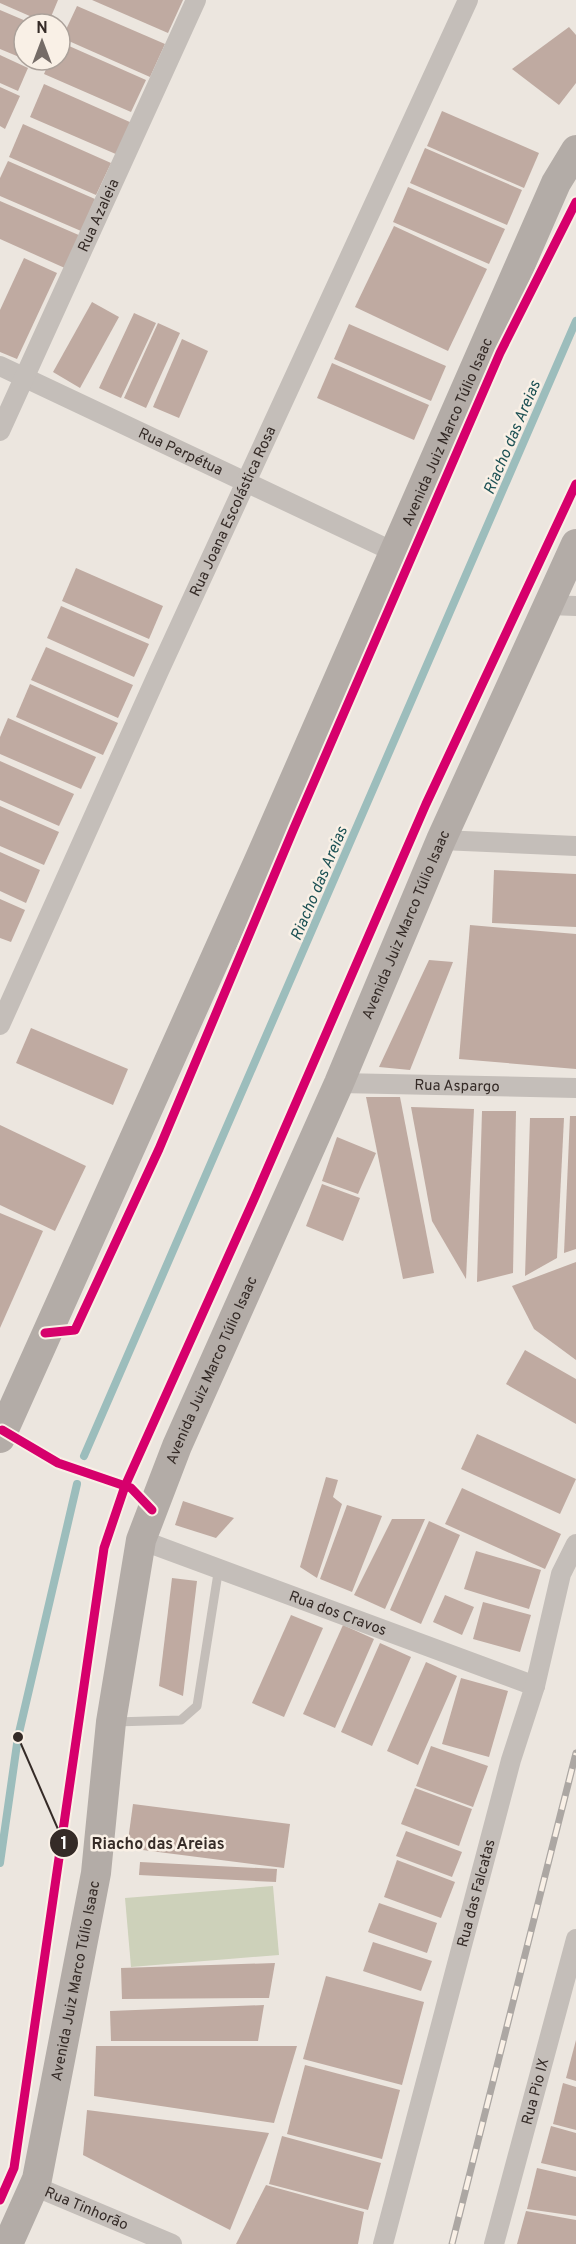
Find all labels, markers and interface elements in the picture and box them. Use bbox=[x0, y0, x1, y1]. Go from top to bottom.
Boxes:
north arrow bbox=[12, 12, 72, 72]
text: N bbox=[36, 19, 48, 39]
street label: Rua Azaleia bbox=[75, 176, 124, 256]
street label: Avenida Juiz Marco Túlio Isaac bbox=[399, 335, 498, 530]
water label: Riacho das Areias bbox=[480, 377, 546, 498]
street label: Rua Joana Escolástica Rosa bbox=[187, 424, 281, 600]
street label: Rua Perpétua bbox=[135, 425, 226, 481]
water label: Riacho das Areias bbox=[287, 823, 353, 944]
street label: Avenida Juiz Marco Túlio Isaac bbox=[359, 827, 455, 1023]
street label: Rua Aspargo bbox=[414, 1077, 500, 1097]
street label: Avenida Juiz Marco Túlio Isaac bbox=[163, 1274, 263, 1467]
street label: Rua dos Cravos bbox=[286, 1588, 389, 1641]
callout: Riacho das Areias bbox=[49, 1826, 237, 1860]
text: 1 bbox=[60, 1833, 68, 1856]
text: Riacho das Areias bbox=[91, 1835, 225, 1855]
street label: Rua das Falcatas bbox=[454, 1837, 501, 1950]
street label: Avenida Juiz Marco Túlio Isaac bbox=[48, 1879, 105, 2083]
street label: Rua Pio IX bbox=[518, 2056, 554, 2127]
street label: Rua Tinhorão bbox=[41, 2183, 131, 2235]

